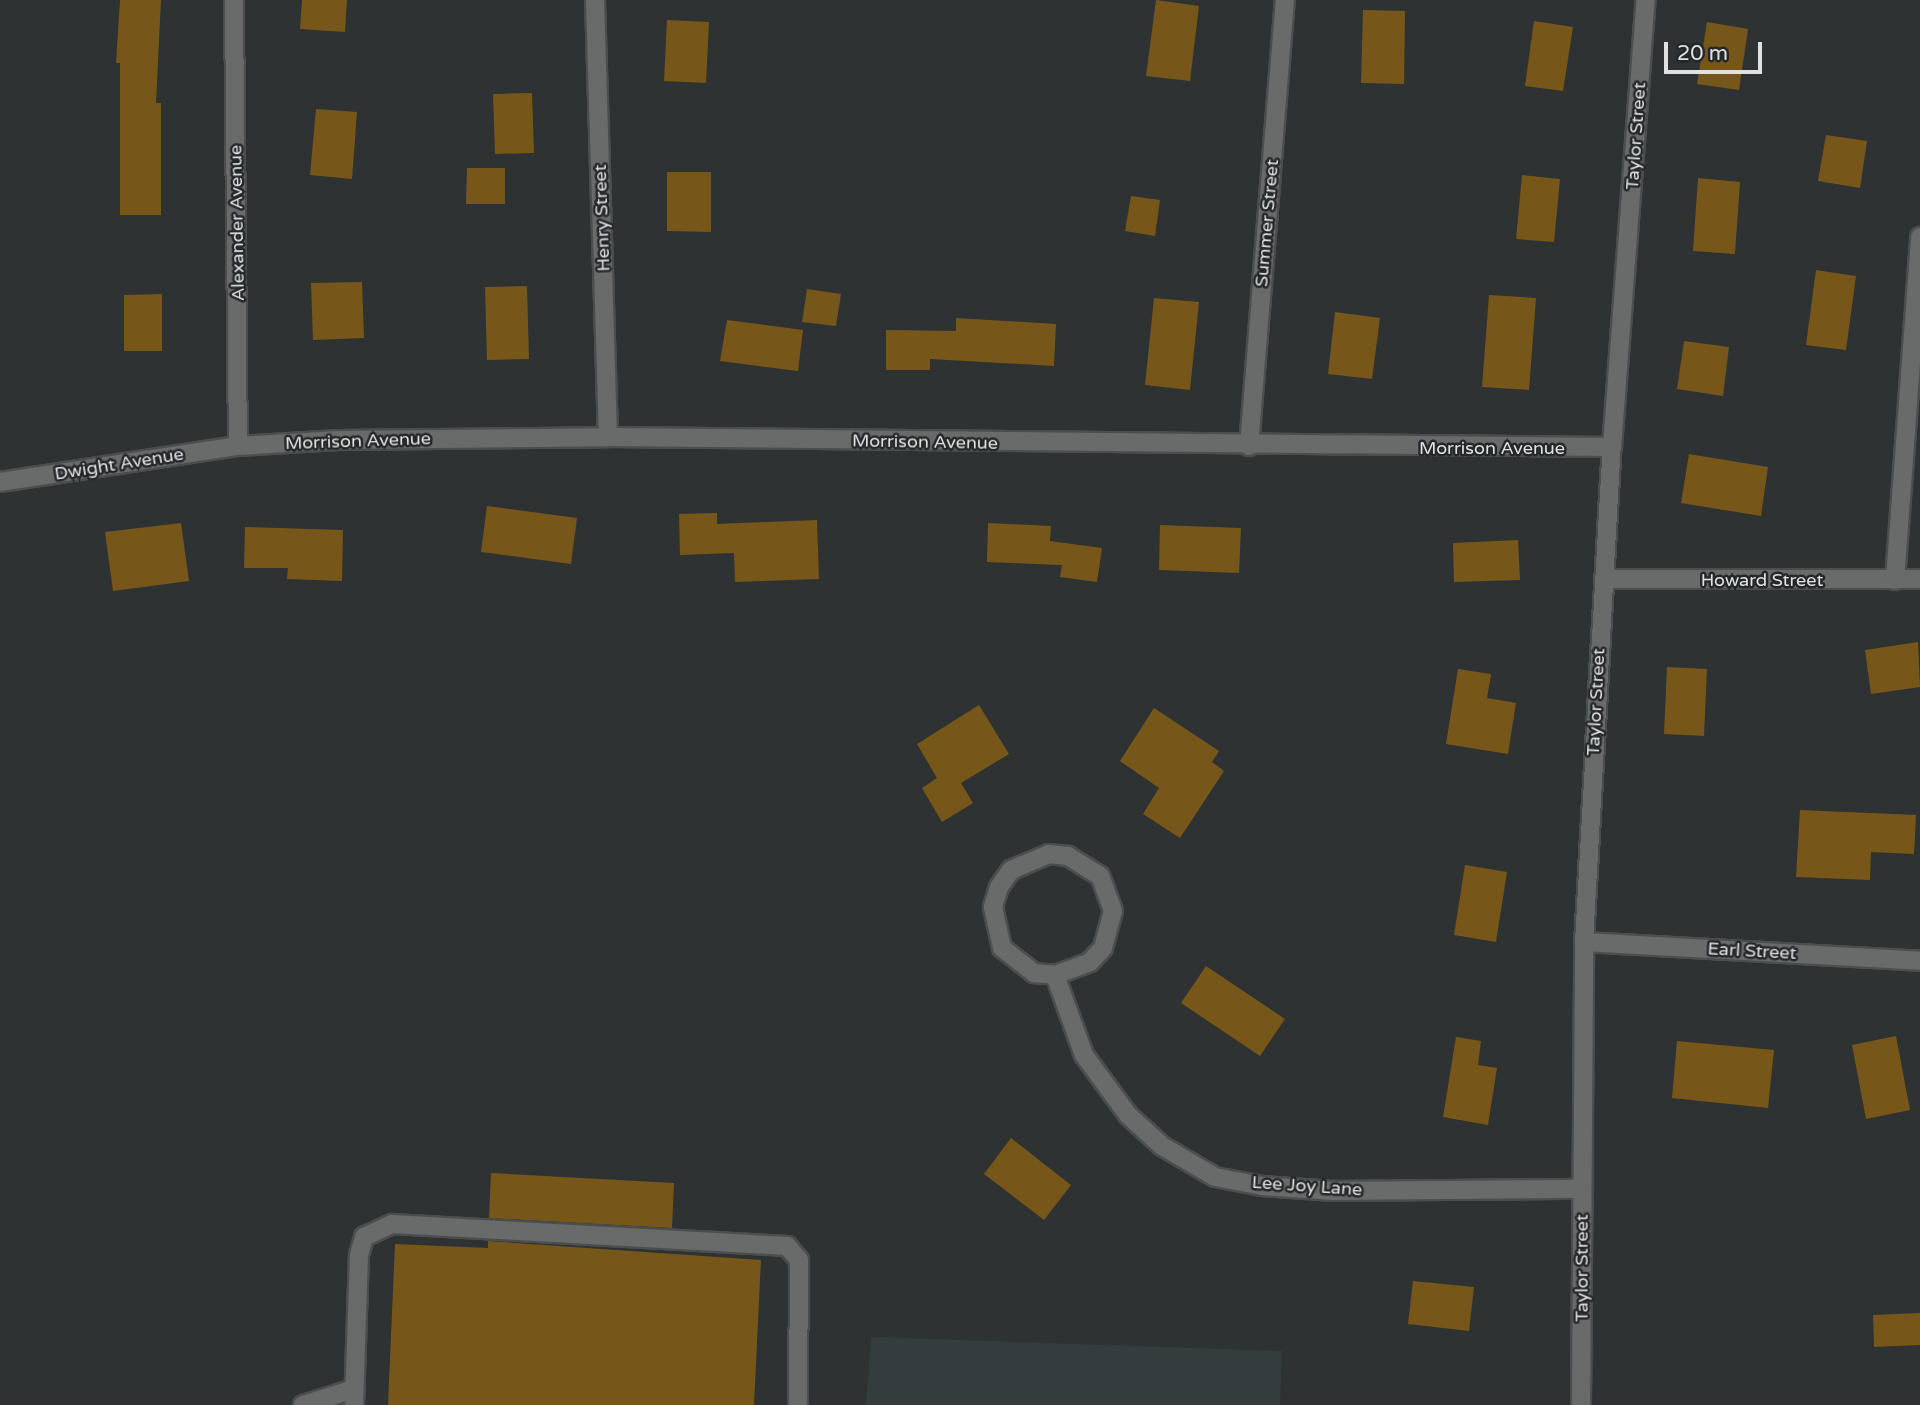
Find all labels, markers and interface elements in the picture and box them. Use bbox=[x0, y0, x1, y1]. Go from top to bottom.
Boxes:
scale bar bbox=[1668, 28, 1766, 72]
text: 20 m bbox=[1677, 41, 1728, 66]
street label: Taylor Street bbox=[1621, 82, 1651, 190]
street label: Alexander Avenue bbox=[225, 145, 249, 301]
street label: Summer Street bbox=[1251, 158, 1283, 288]
street label: Henry Street bbox=[589, 164, 615, 272]
street label: Morrison Avenue bbox=[285, 428, 431, 454]
street label: Morrison Avenue bbox=[852, 430, 998, 454]
street label: Morrison Avenue bbox=[1419, 437, 1565, 459]
street label: Dwight Avenue bbox=[53, 443, 185, 485]
street label: Howard Street bbox=[1701, 569, 1823, 591]
street label: Taylor Street bbox=[1582, 648, 1610, 756]
street label: Earl Street bbox=[1707, 938, 1797, 964]
street label: Lee Joy Lane bbox=[1251, 1171, 1363, 1201]
street label: Taylor Street bbox=[1571, 1214, 1593, 1322]

